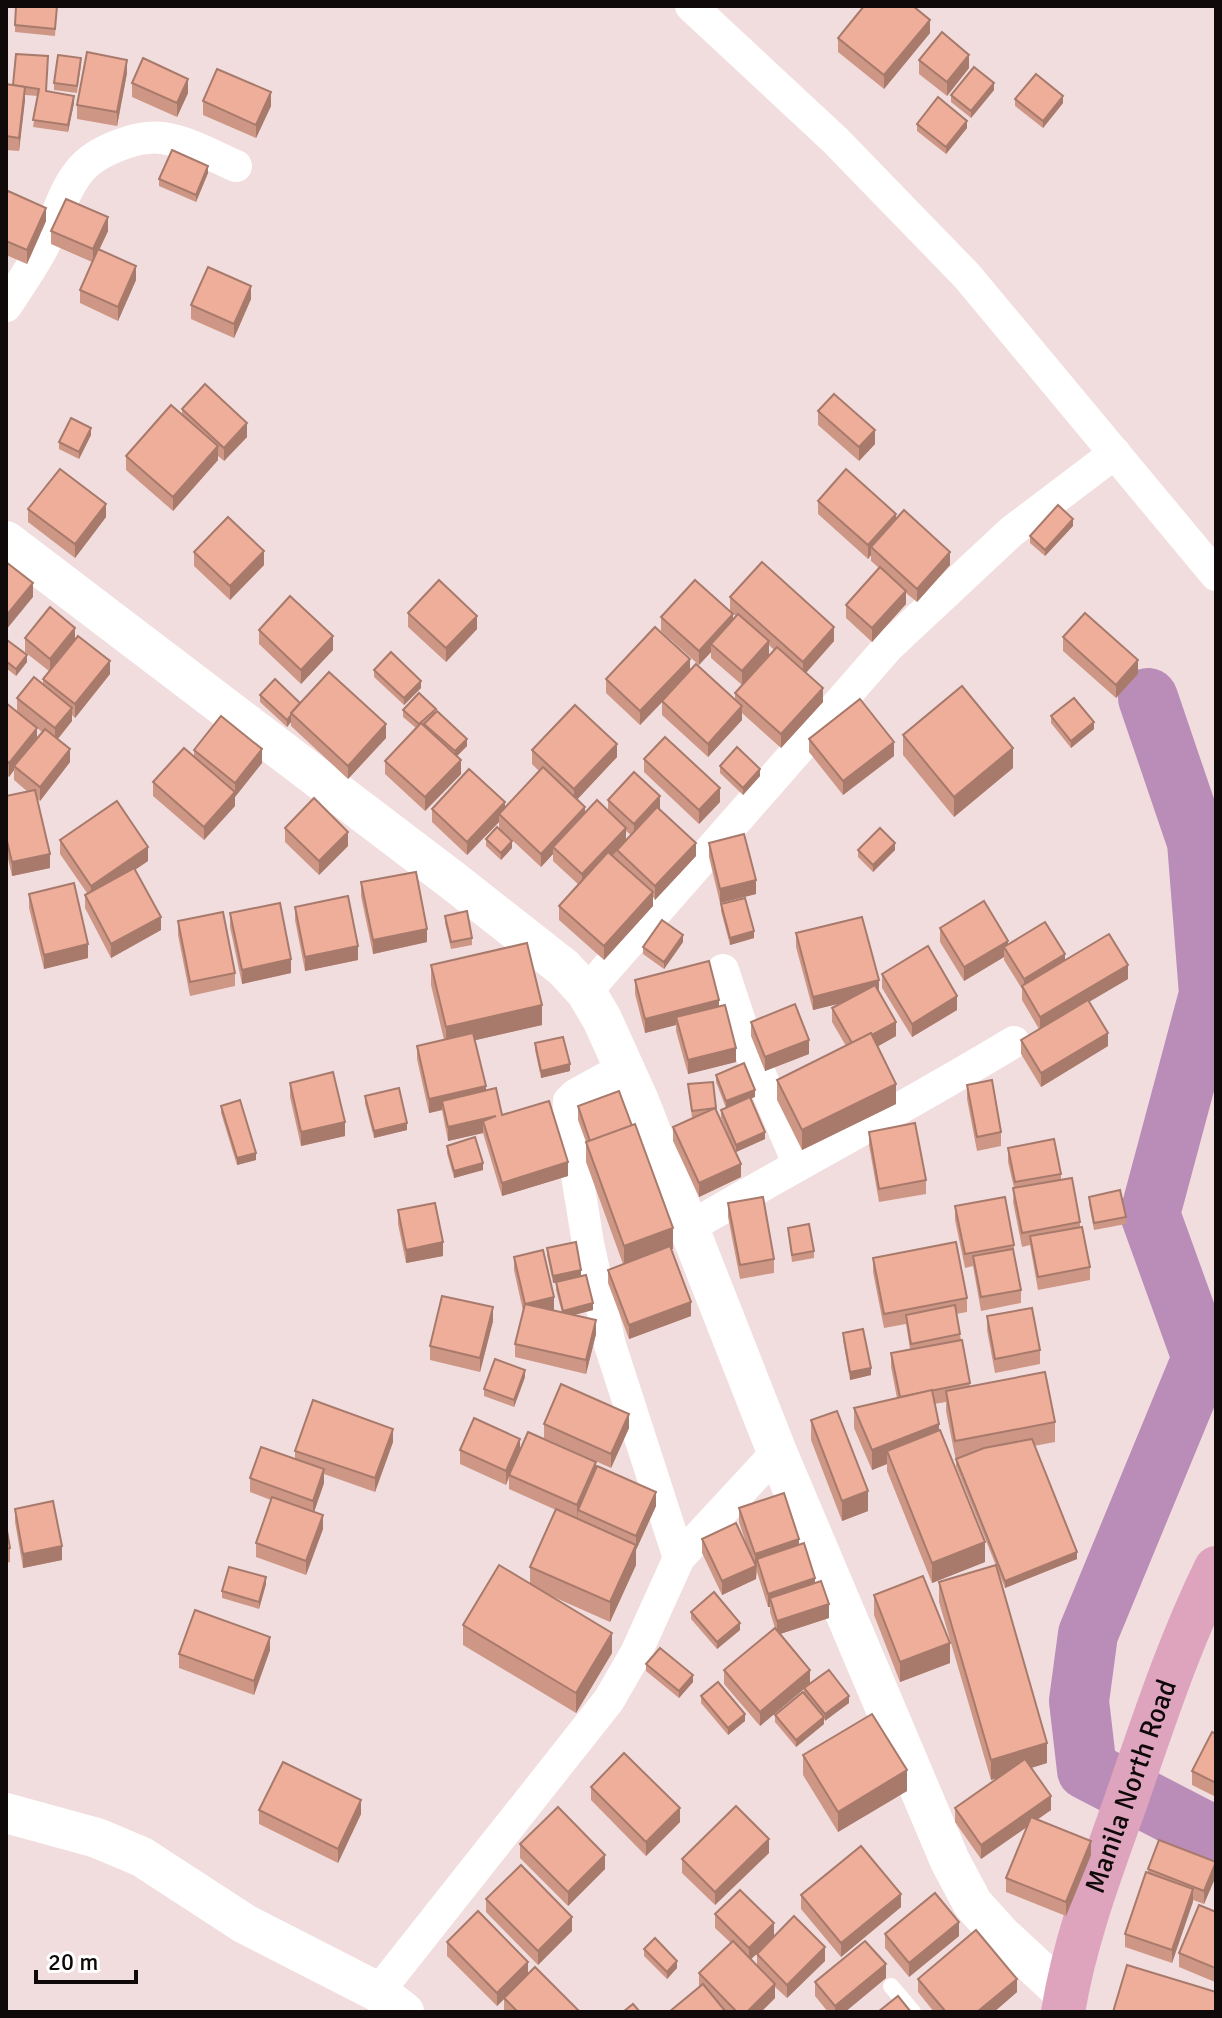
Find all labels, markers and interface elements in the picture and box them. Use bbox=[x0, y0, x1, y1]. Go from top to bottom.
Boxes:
street label: Manila North Road bbox=[1078, 1675, 1184, 1898]
scale bar bbox=[36, 1934, 136, 1984]
text: 20 m bbox=[48, 1947, 98, 1977]

